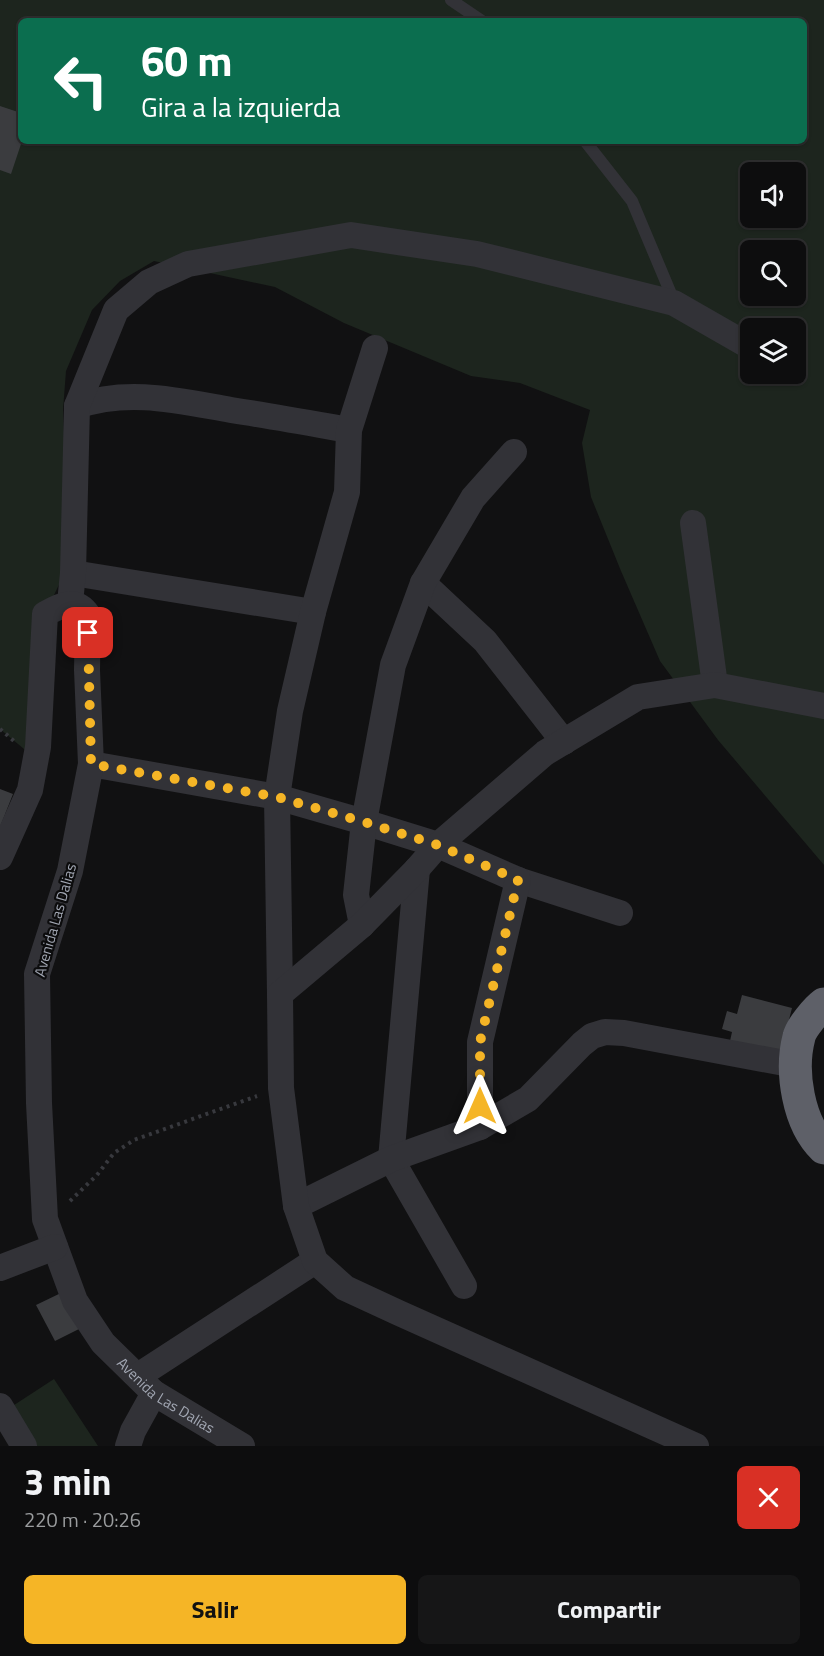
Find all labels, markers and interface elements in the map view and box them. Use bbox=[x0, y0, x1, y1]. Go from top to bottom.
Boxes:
text: 60 m bbox=[141, 28, 233, 92]
icon: left bbox=[42, 42, 120, 120]
text: Gira a la izquierda bbox=[141, 86, 341, 127]
map controls bbox=[740, 162, 806, 384]
button: sound bbox=[740, 162, 806, 228]
button: search bbox=[740, 240, 806, 306]
button: layers bbox=[740, 318, 806, 384]
pin bbox=[62, 607, 113, 658]
icon: arrive bbox=[71, 616, 104, 649]
street label: Avenida Las Dalias bbox=[28, 861, 82, 979]
position arrow bbox=[448, 1074, 512, 1138]
street label: Avenida Las Dalias bbox=[112, 1352, 219, 1439]
text: 3 min bbox=[24, 1454, 111, 1509]
button: close bbox=[737, 1466, 800, 1529]
text: 220 m · 20:26 bbox=[24, 1504, 141, 1535]
button: Salir bbox=[24, 1575, 406, 1644]
button: Compartir bbox=[418, 1575, 800, 1644]

